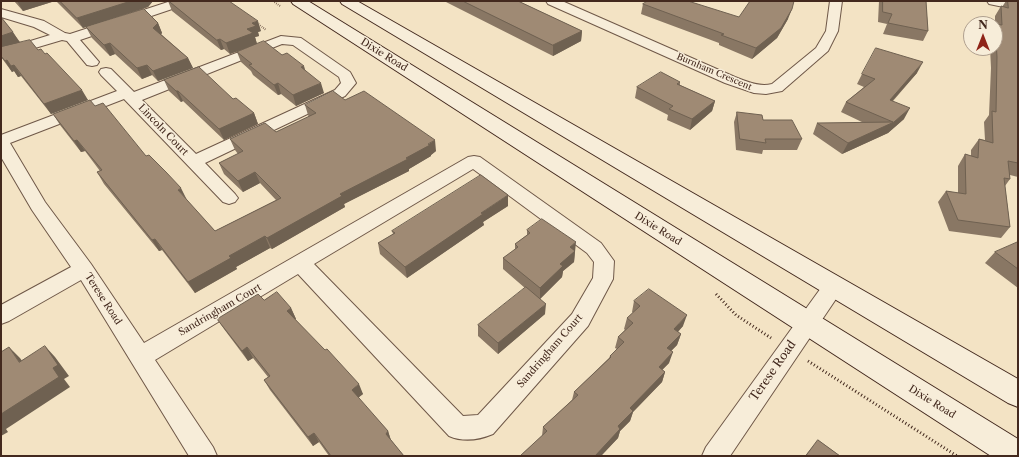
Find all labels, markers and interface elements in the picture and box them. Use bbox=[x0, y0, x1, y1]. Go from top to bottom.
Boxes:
north arrow bbox=[963, 16, 1003, 56]
text: N bbox=[978, 18, 988, 32]
street label: Dixie Road bbox=[358, 36, 410, 74]
street label: Burnham Crescent bbox=[675, 51, 753, 93]
street label: Lincoln Court bbox=[135, 102, 191, 158]
street label: Dixie Road bbox=[632, 210, 684, 248]
street label: Terese Road bbox=[82, 271, 124, 327]
street label: Sandringham Court bbox=[176, 281, 264, 339]
street label: Sandringham Court bbox=[515, 312, 585, 390]
street label: Terese Road bbox=[747, 338, 799, 404]
street label: Dixie Road bbox=[906, 383, 958, 421]

